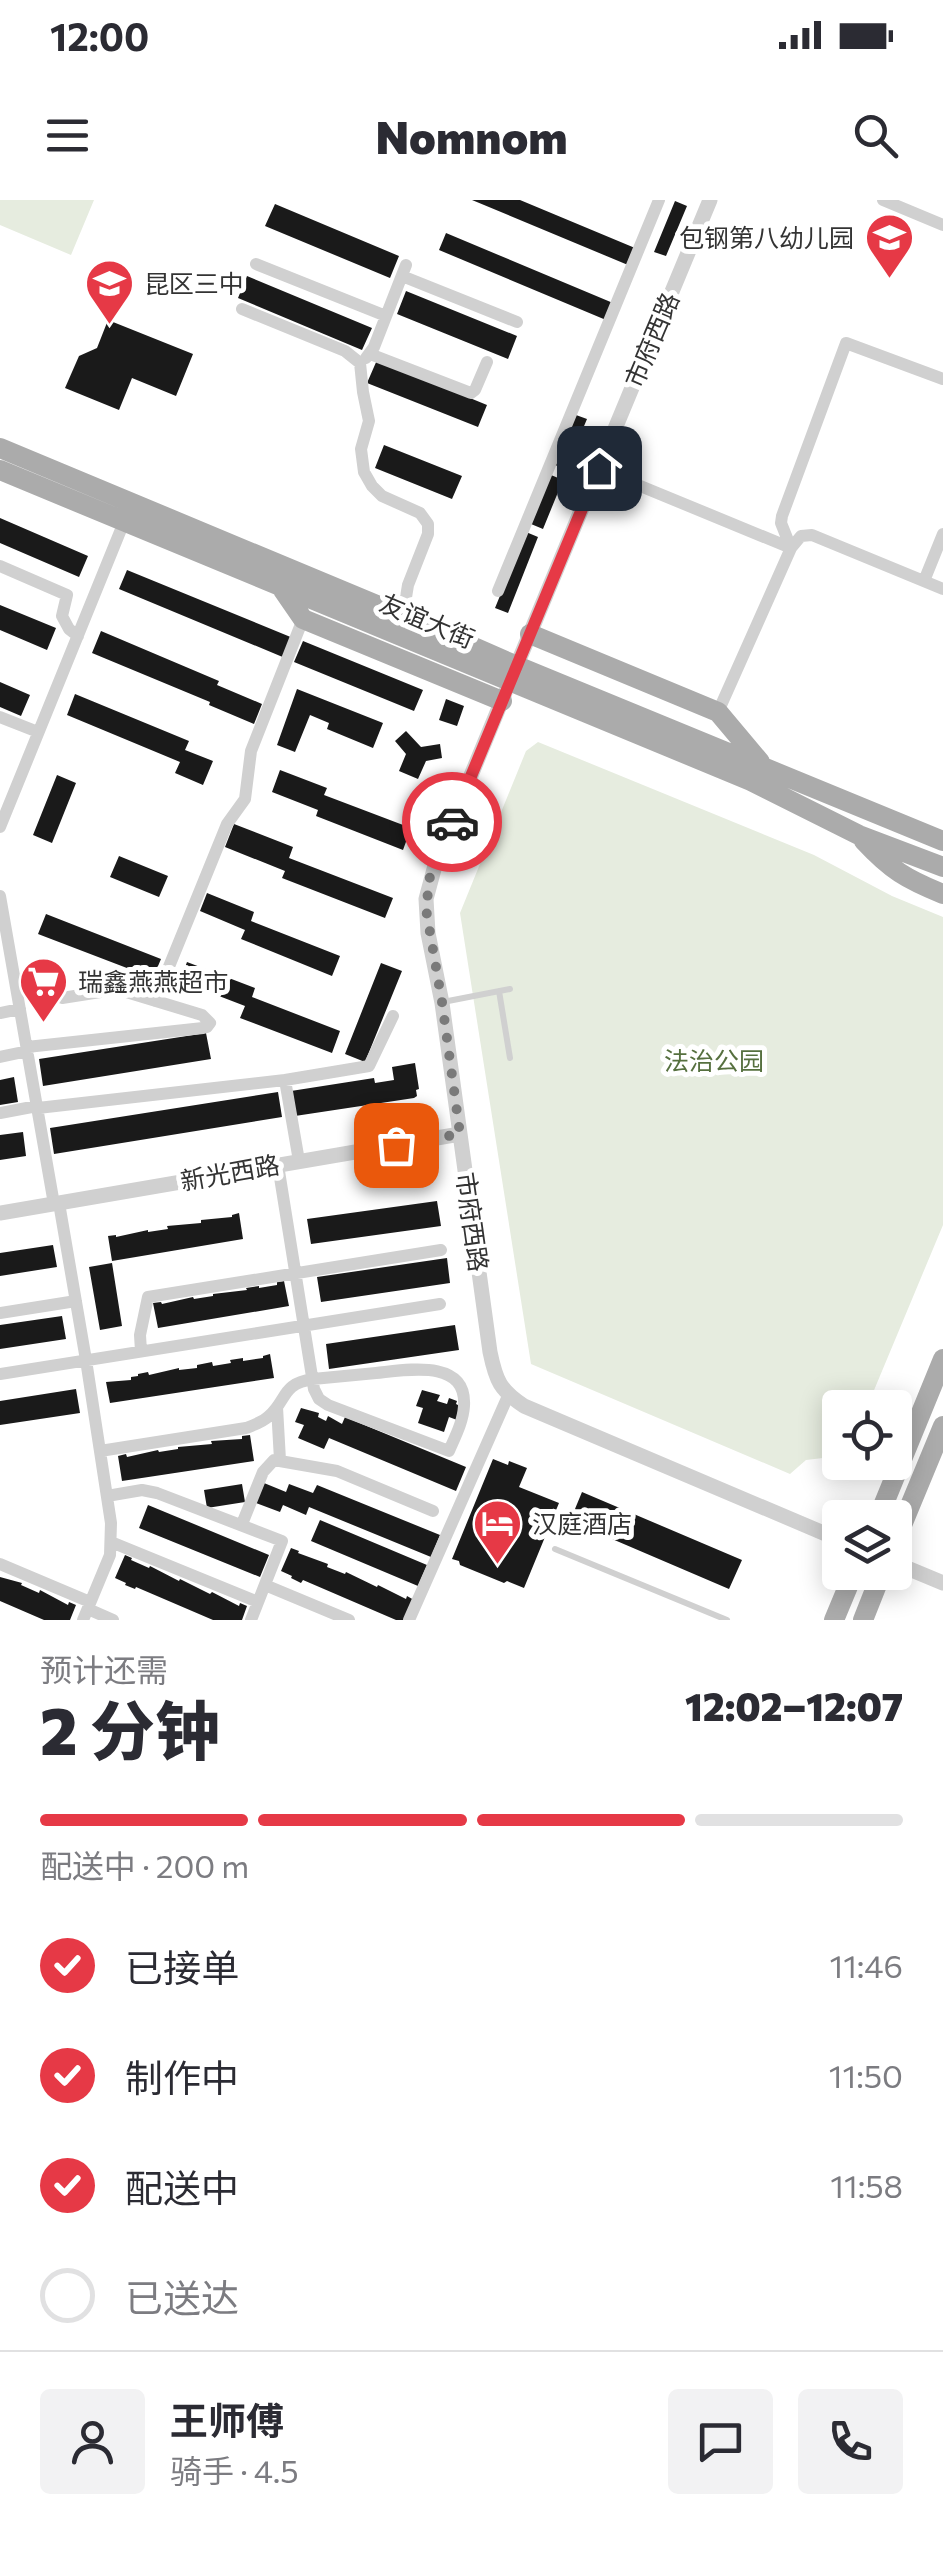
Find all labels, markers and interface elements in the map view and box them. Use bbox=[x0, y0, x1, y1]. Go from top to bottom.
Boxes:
text: 12:00 bbox=[50, 12, 149, 59]
icon: menu bbox=[40, 108, 95, 163]
text: Nomnom bbox=[375, 108, 568, 163]
icon: search bbox=[848, 108, 903, 163]
school or university icon: 包钢第八幼儿园 bbox=[863, 212, 915, 280]
place label: 包钢第八幼儿园 bbox=[679, 222, 854, 252]
school or university icon: 昆区三中 bbox=[83, 258, 135, 326]
place label: 昆区三中 bbox=[144, 268, 244, 298]
street label: 市府西路 bbox=[618, 288, 684, 392]
pin bbox=[557, 426, 642, 511]
icon: home bbox=[572, 441, 627, 496]
street label: 友谊大街 bbox=[375, 587, 479, 653]
courier bbox=[402, 772, 502, 872]
icon: car bbox=[425, 795, 480, 850]
supermarket icon: 瑞鑫燕燕超市 bbox=[17, 956, 69, 1024]
place label: 瑞鑫燕燕超市 bbox=[78, 966, 228, 996]
park label: 法治公园 bbox=[664, 1045, 764, 1075]
pin bbox=[354, 1103, 439, 1188]
icon: bag bbox=[369, 1118, 424, 1173]
street label: 新光西路 bbox=[178, 1149, 282, 1195]
street label: 市府西路 bbox=[451, 1170, 495, 1273]
map controls bbox=[822, 1390, 912, 1590]
button: locate bbox=[822, 1390, 912, 1480]
hotel icon: 汉庭酒店 bbox=[471, 1498, 523, 1566]
button: layers bbox=[822, 1500, 912, 1590]
place label: 汉庭酒店 bbox=[532, 1508, 632, 1538]
text: 预计还需 bbox=[40, 1649, 168, 1689]
text: 12:02–12:07 bbox=[685, 1682, 903, 1729]
text: 2 分钟 bbox=[40, 1689, 220, 1768]
text: 配送中 · 200 m bbox=[40, 1845, 249, 1885]
icon: check bbox=[40, 1938, 95, 1993]
text: 已接单 bbox=[125, 1943, 239, 1990]
text: 11:46 bbox=[829, 1945, 903, 1985]
icon: check bbox=[40, 2048, 95, 2103]
text: 制作中 bbox=[125, 2053, 239, 2100]
text: 11:50 bbox=[829, 2055, 903, 2095]
icon: check bbox=[40, 2158, 95, 2213]
text: 配送中 bbox=[125, 2163, 239, 2210]
text: 11:58 bbox=[830, 2165, 903, 2205]
text: 已送达 bbox=[125, 2273, 239, 2320]
button: person bbox=[40, 2389, 145, 2494]
button: chat bbox=[668, 2389, 773, 2494]
button: phone bbox=[798, 2389, 903, 2494]
text: 王师傅 bbox=[170, 2396, 284, 2443]
text: 骑手 · 4.5 bbox=[170, 2450, 299, 2490]

